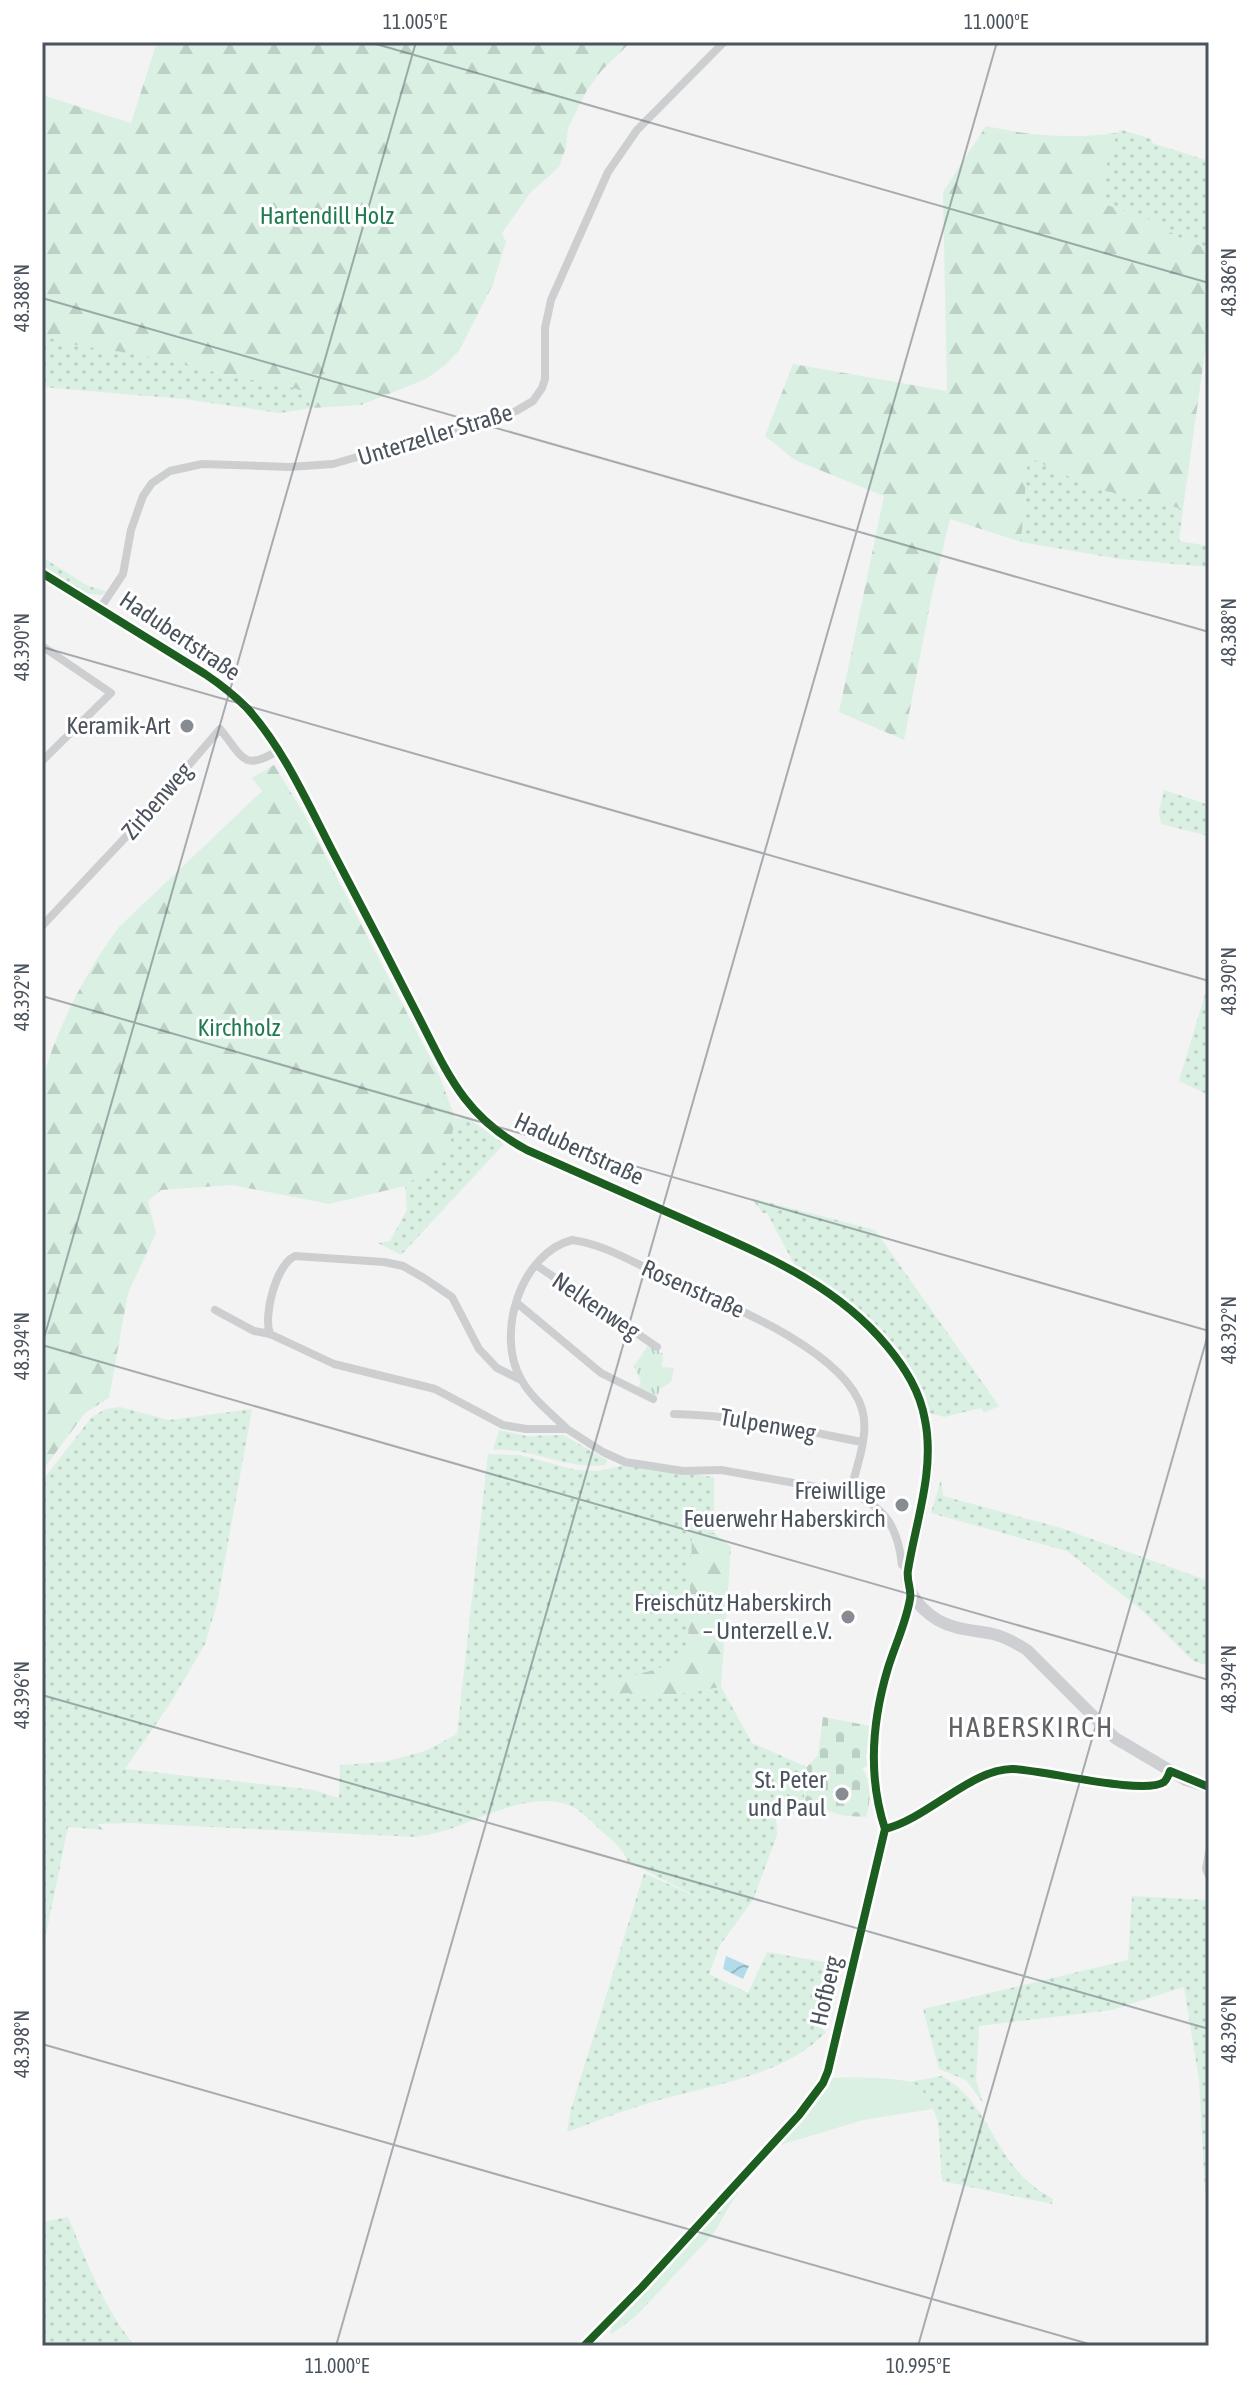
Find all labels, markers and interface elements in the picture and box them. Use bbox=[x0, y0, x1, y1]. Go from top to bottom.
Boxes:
text: 11.005°E bbox=[383, 10, 448, 33]
text: 11.000°E bbox=[964, 10, 1029, 33]
park label: Hartendill Holz bbox=[260, 202, 394, 229]
text: 48.386°N bbox=[1217, 248, 1240, 316]
text: 48.388°N bbox=[10, 264, 33, 332]
street label: Unterzeller Straße bbox=[354, 398, 516, 471]
street label: Hadubertstraße bbox=[115, 585, 246, 686]
text: 48.388°N bbox=[1217, 598, 1240, 666]
text: 48.390°N bbox=[10, 613, 33, 681]
place label: Keramik-Art bbox=[66, 712, 171, 739]
marker: Keramik-Art bbox=[178, 717, 196, 735]
street label: Zirbenweg bbox=[116, 756, 198, 844]
text: 48.390°N bbox=[1217, 947, 1240, 1015]
text: 48.392°N bbox=[10, 963, 33, 1031]
park label: Kirchholz bbox=[198, 1014, 281, 1041]
street label: Hadubertstraße bbox=[510, 1107, 648, 1190]
street label: Rosenstraße bbox=[638, 1254, 749, 1323]
street label: Nelkenweg bbox=[548, 1267, 646, 1345]
text: 48.392°N bbox=[1217, 1296, 1240, 1364]
text: 48.394°N bbox=[10, 1312, 33, 1380]
street label: Tulpenweg bbox=[718, 1403, 819, 1446]
place label: Freiwillige Feuerwehr Haberskirch bbox=[683, 1477, 886, 1532]
marker: Freiwillige Feuerwehr Haberskirch bbox=[893, 1496, 911, 1514]
place label: Freischütz Haberskirch – Unterzell e.V. bbox=[634, 1589, 832, 1644]
marker: Freischütz Haberskirch – Unterzell e.V. bbox=[839, 1608, 857, 1626]
text: 48.394°N bbox=[1217, 1645, 1240, 1713]
text: 48.396°N bbox=[10, 1661, 33, 1729]
district label: HABERSKIRCH bbox=[948, 1711, 1114, 1743]
place label: St. Peter und Paul bbox=[748, 1766, 827, 1821]
marker: St. Peter und Paul bbox=[833, 1785, 851, 1803]
street label: Hofberg bbox=[804, 1953, 847, 2028]
text: 48.396°N bbox=[1217, 1995, 1240, 2063]
text: 48.398°N bbox=[10, 2010, 33, 2078]
text: 11.000°E bbox=[305, 2354, 370, 2377]
text: 10.995°E bbox=[886, 2354, 951, 2377]

